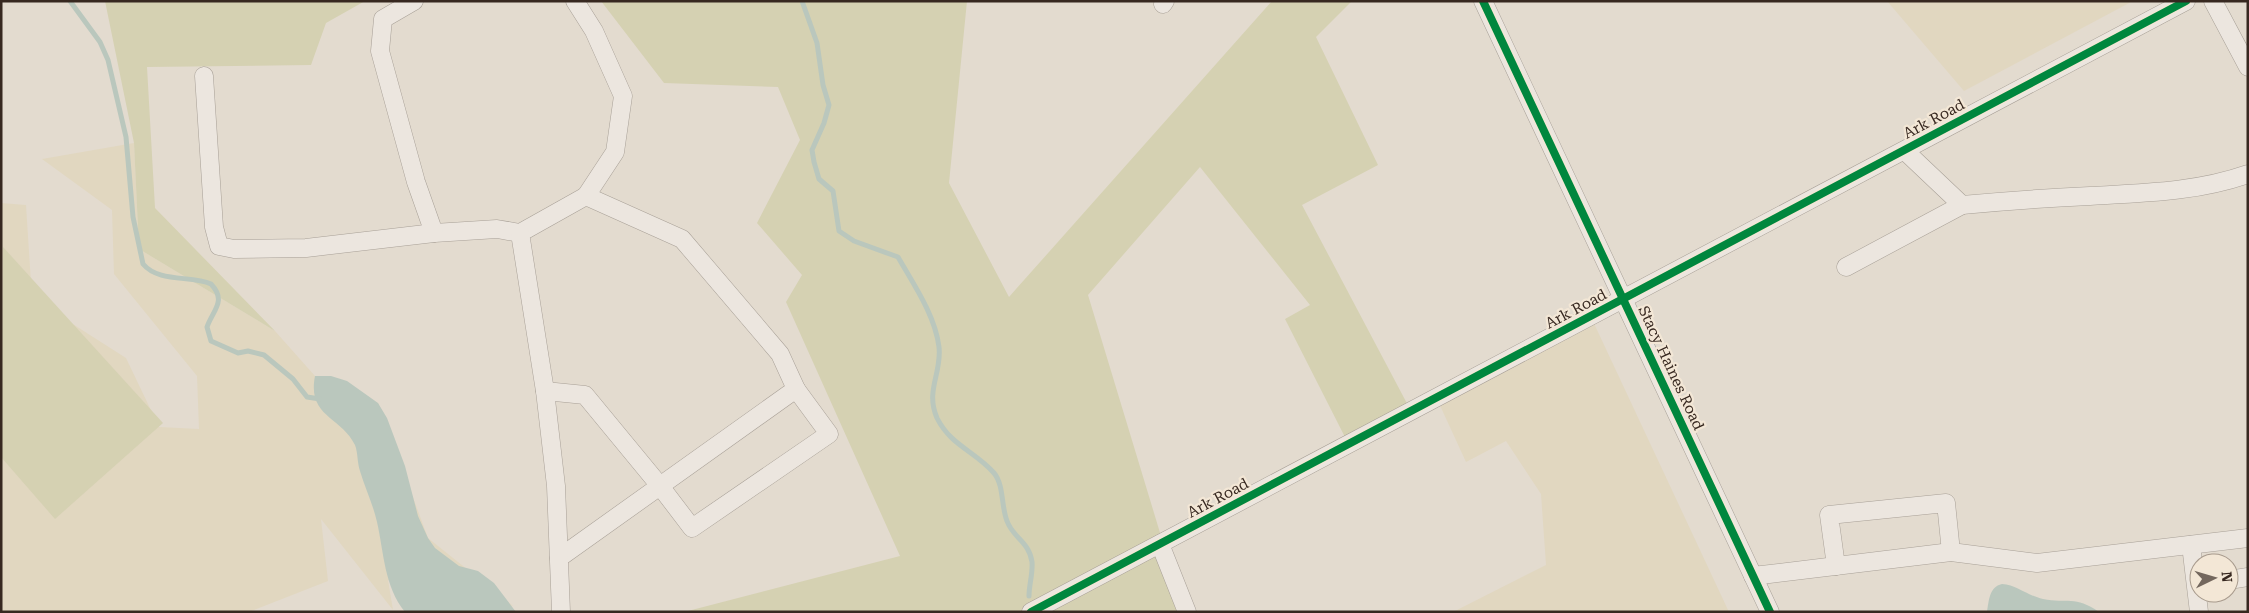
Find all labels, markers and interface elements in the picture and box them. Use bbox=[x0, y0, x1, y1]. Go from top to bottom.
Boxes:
street label: Ark Road bbox=[1900, 95, 1968, 143]
street label: Ark Road bbox=[1542, 285, 1610, 333]
street label: Stacy Haines Road bbox=[1634, 303, 1708, 433]
street label: Ark Road bbox=[1184, 474, 1252, 522]
north arrow bbox=[2189, 553, 2239, 603]
text: N bbox=[2219, 571, 2235, 583]

